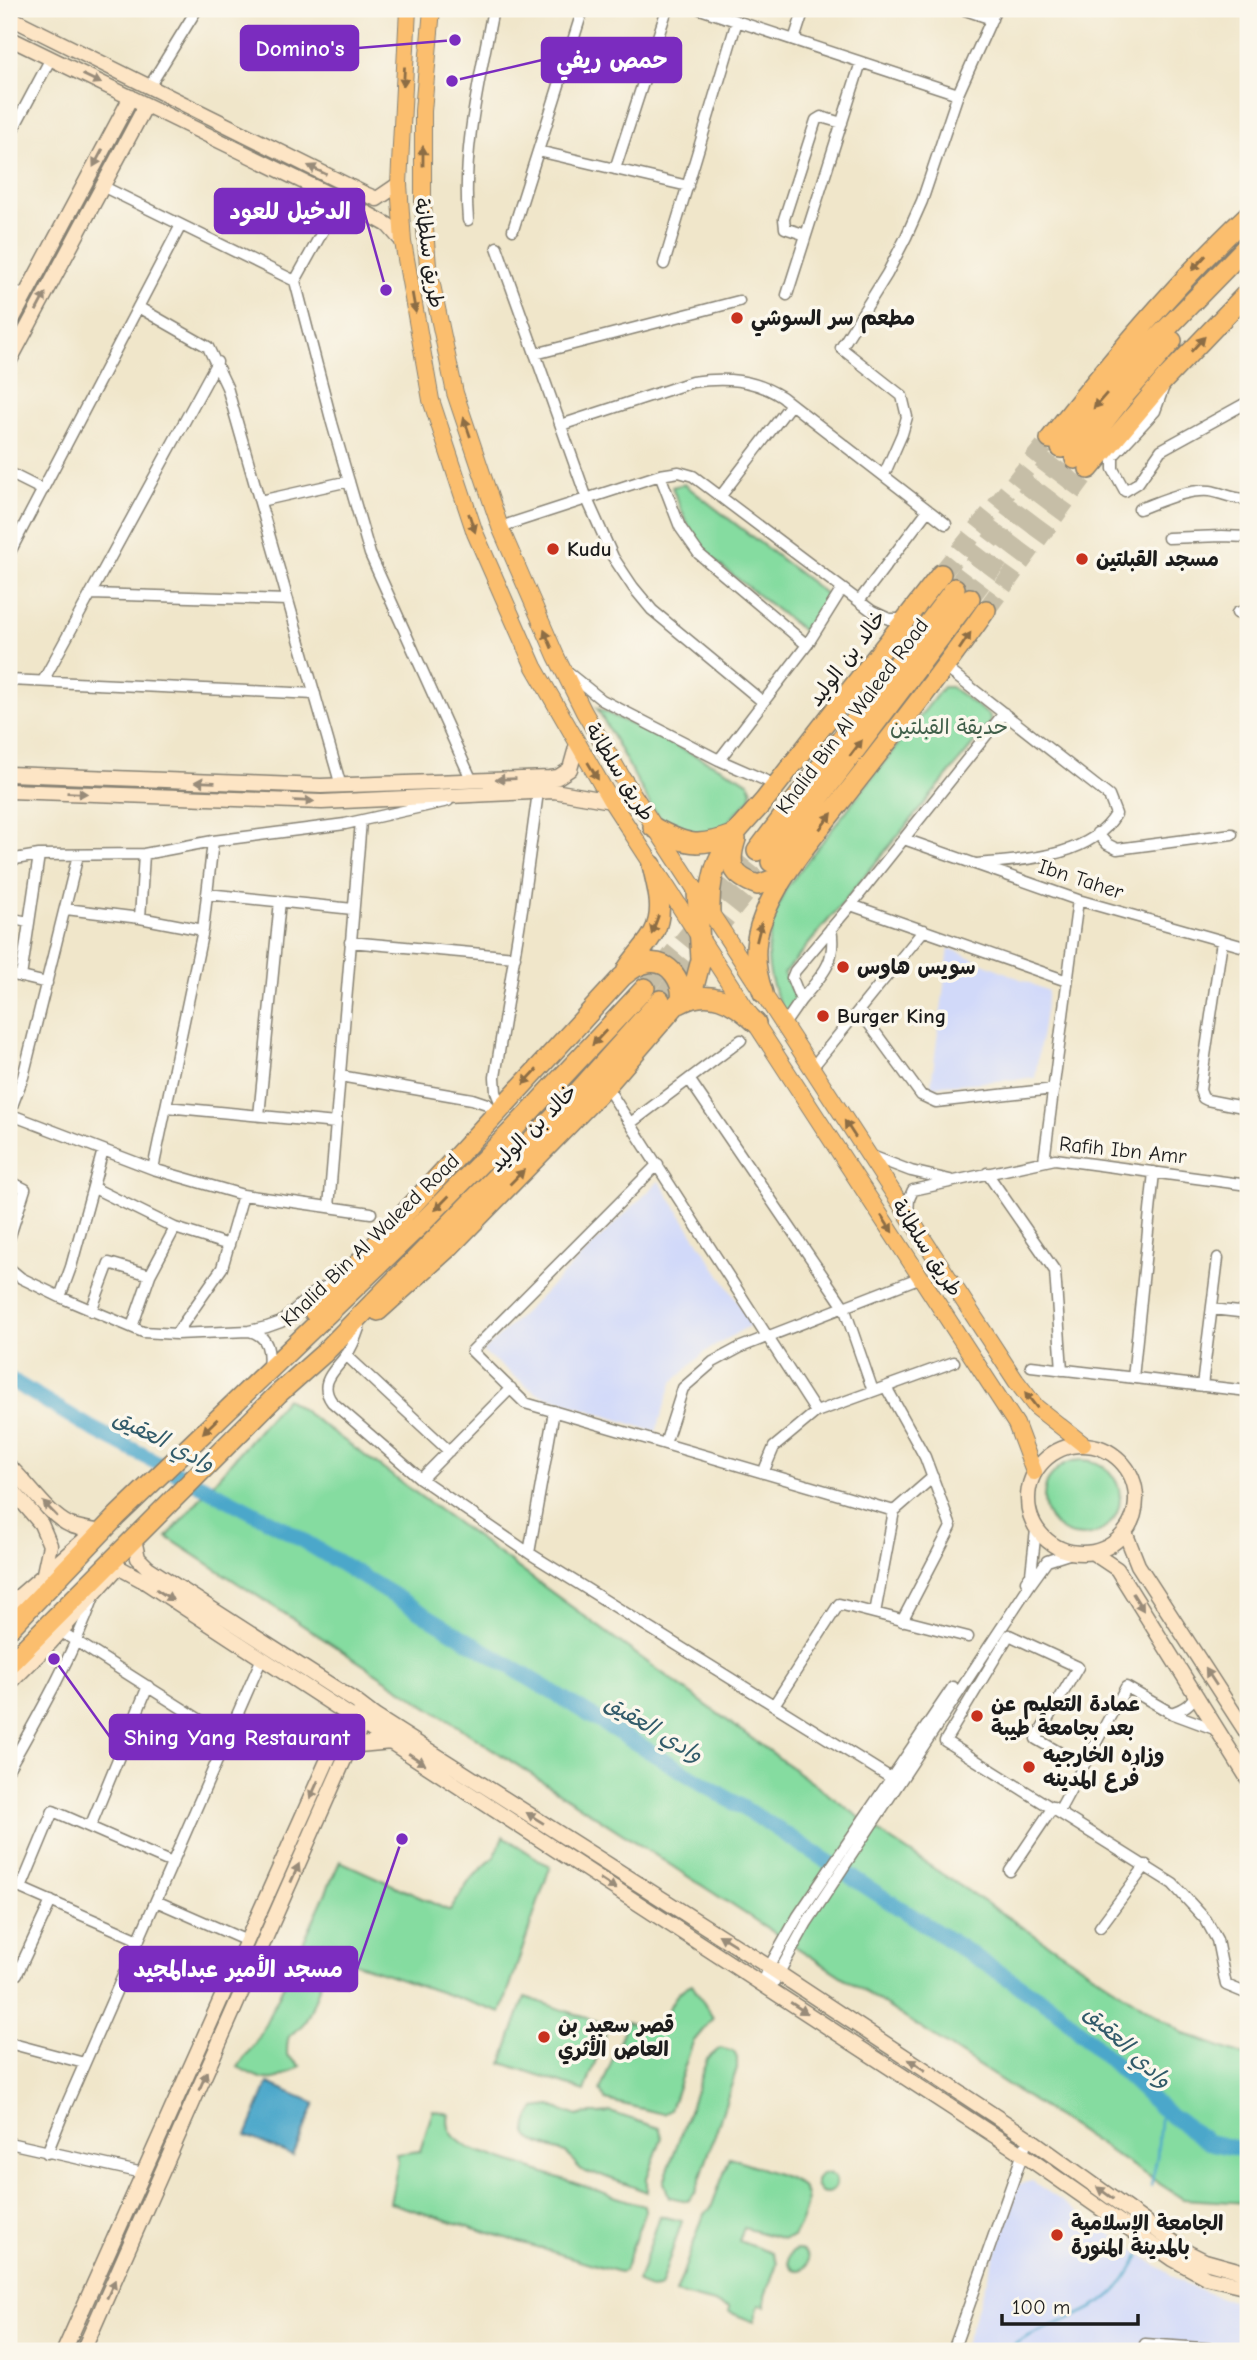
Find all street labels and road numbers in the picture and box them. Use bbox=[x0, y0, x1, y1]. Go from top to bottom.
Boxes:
street label: طريق سلطانة bbox=[409, 196, 449, 310]
street label: خالد بن الوليد bbox=[803, 605, 892, 712]
street label: Khalid Bin Al Waleed Road bbox=[771, 614, 933, 818]
street label: طريق سلطانة bbox=[580, 719, 660, 825]
street label: Ibn Taher bbox=[1035, 854, 1127, 904]
street label: خالد بن الوليد bbox=[484, 1079, 583, 1178]
street label: Rafih Ibn Amr bbox=[1058, 1131, 1189, 1169]
street label: Khalid Bin Al Waleed Road bbox=[276, 1149, 464, 1331]
street label: طريق سلطانة bbox=[887, 1195, 967, 1301]

